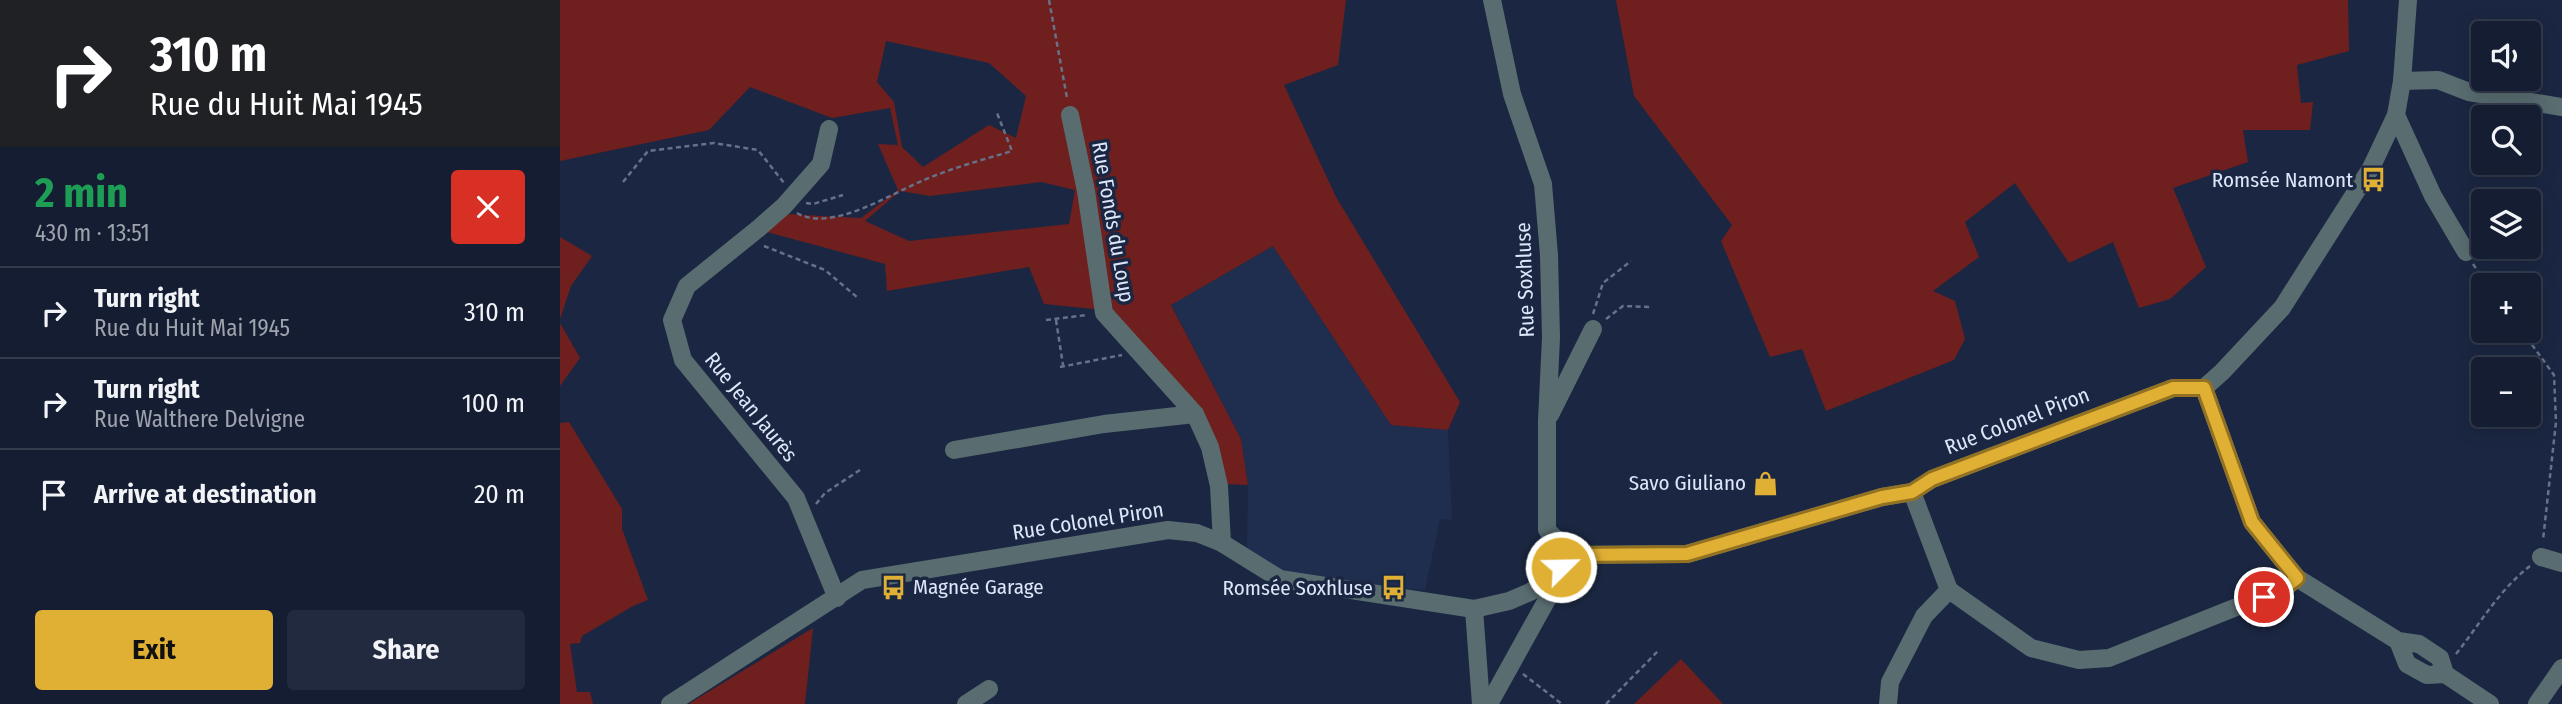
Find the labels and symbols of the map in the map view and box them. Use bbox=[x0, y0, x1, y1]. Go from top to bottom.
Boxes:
street label: Rue Fonds du Loup bbox=[1086, 140, 1140, 304]
bus stop icon: Romsée Namont bbox=[2359, 166, 2387, 194]
place label: Romsée Namont bbox=[2212, 167, 2353, 193]
street label: Rue Soxhluse bbox=[1510, 222, 1540, 338]
street label: Rue Jean Jaurès bbox=[699, 347, 803, 467]
street label: Rue Colonel Piron bbox=[1941, 382, 2093, 460]
shop icon: Savo Giuliano bbox=[1752, 469, 1780, 497]
place label: Savo Giuliano bbox=[1629, 470, 1746, 496]
street label: Rue Colonel Piron bbox=[1011, 496, 1165, 546]
position arrow bbox=[1524, 530, 1598, 604]
pin bbox=[2234, 567, 2294, 627]
bus stop icon: Magnée Garage bbox=[879, 573, 907, 601]
place label: Magnée Garage bbox=[913, 574, 1044, 600]
bus stop icon: Romsée Soxhluse bbox=[1379, 574, 1407, 602]
place label: Romsée Soxhluse bbox=[1223, 575, 1373, 601]

